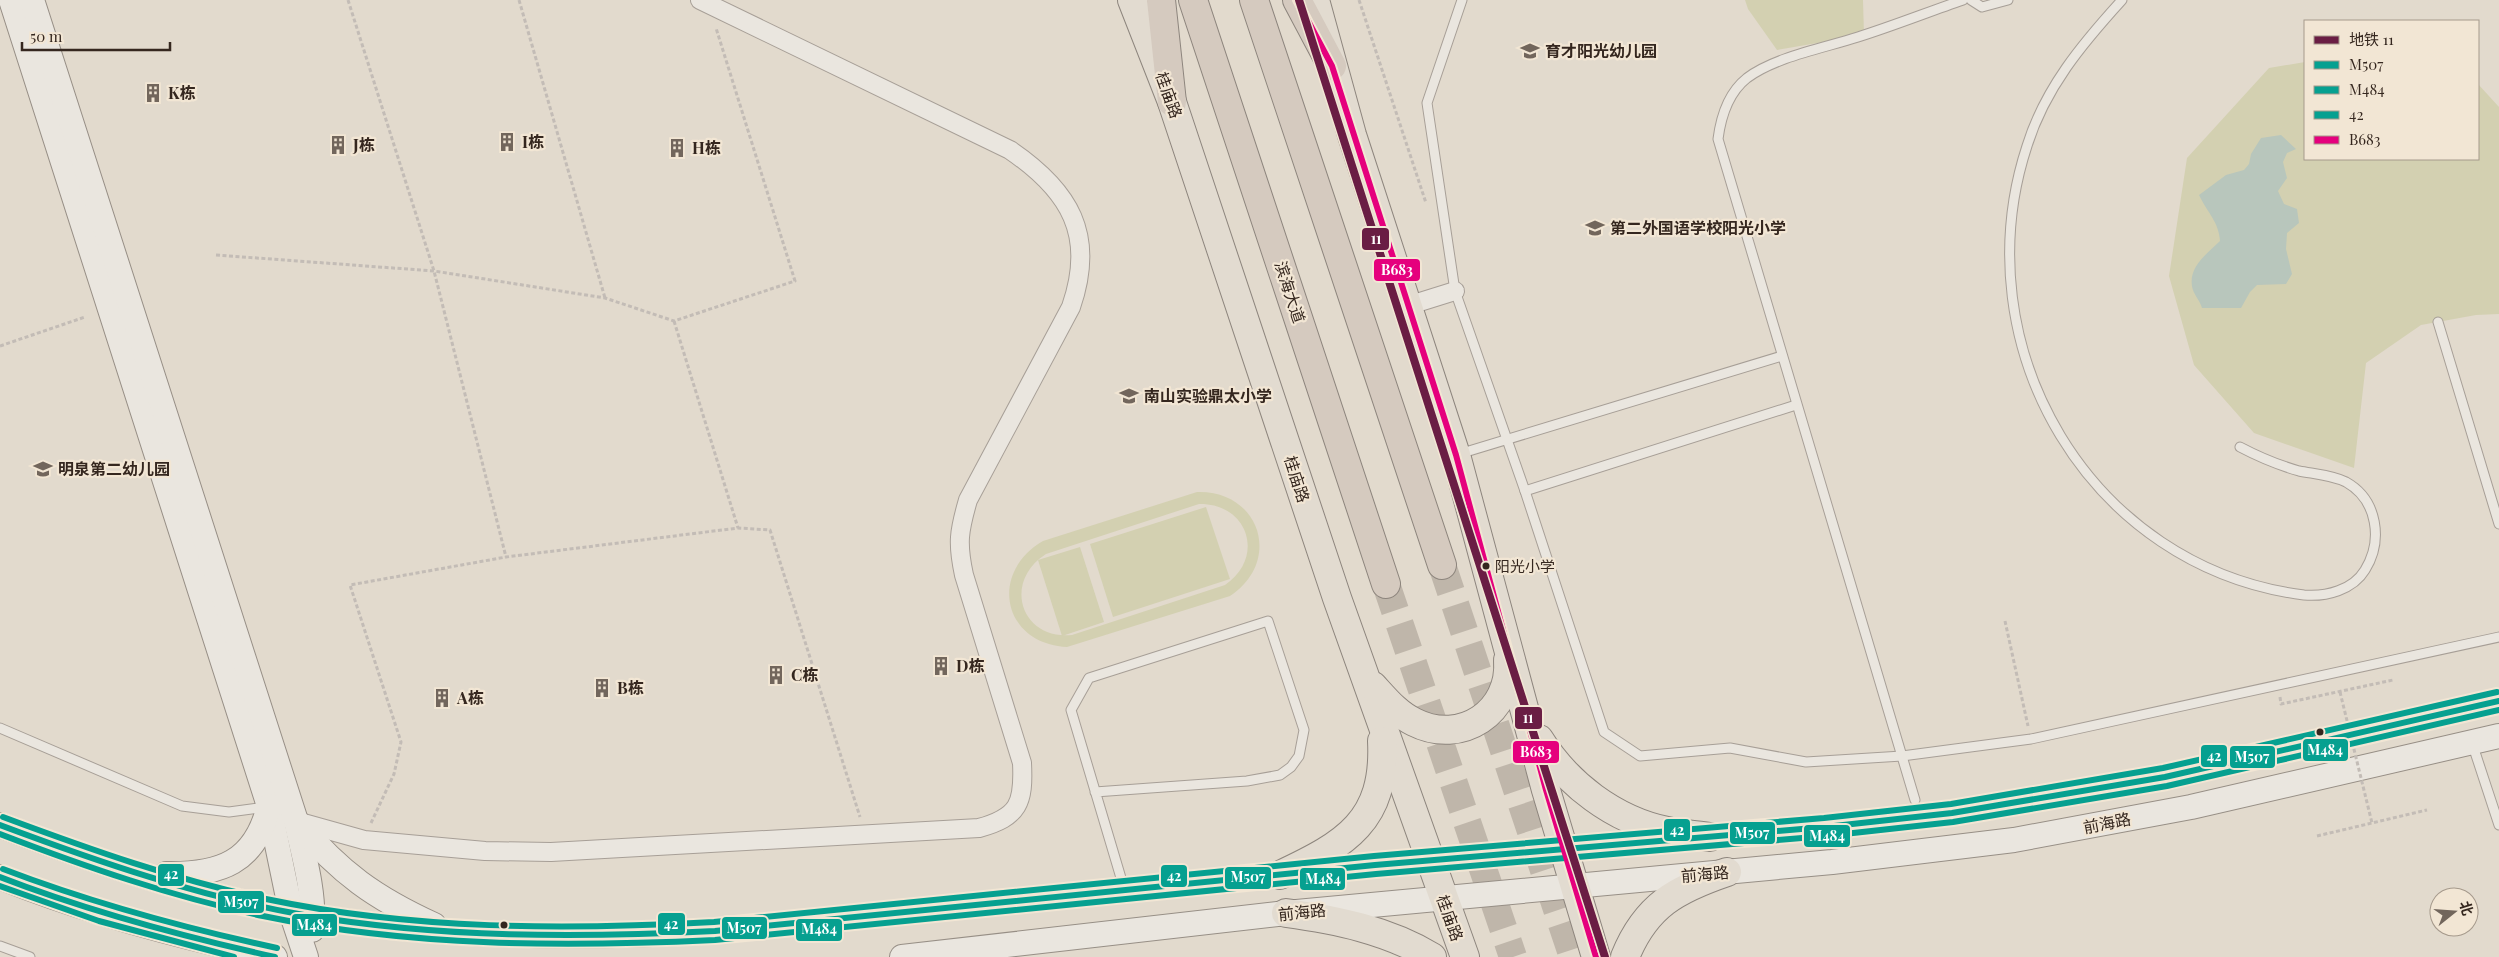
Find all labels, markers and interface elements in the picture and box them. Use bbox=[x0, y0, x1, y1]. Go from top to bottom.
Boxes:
scale bar bbox=[22, 20, 170, 52]
legend bbox=[2304, 20, 2479, 160]
text: 50 m bbox=[30, 26, 63, 46]
text: 地铁 11 bbox=[2349, 29, 2394, 49]
school or university icon: 育才阳光幼儿园 bbox=[1519, 40, 1541, 62]
place label: 育才阳光幼儿园 bbox=[1545, 40, 1657, 61]
text: M507 bbox=[2349, 54, 2383, 74]
street label: 桂庙路 bbox=[1151, 69, 1188, 121]
text: M484 bbox=[2349, 79, 2385, 99]
building icon: K栋 bbox=[142, 82, 164, 104]
place label: K栋 bbox=[168, 82, 195, 103]
text: 42 bbox=[2349, 104, 2364, 124]
text: B683 bbox=[2349, 129, 2381, 149]
building icon: I栋 bbox=[496, 131, 518, 153]
place label: I栋 bbox=[522, 131, 544, 152]
building icon: J栋 bbox=[327, 134, 349, 156]
place label: J栋 bbox=[352, 134, 375, 155]
building icon: H栋 bbox=[666, 137, 688, 159]
place label: H栋 bbox=[692, 137, 721, 158]
school or university icon: 第二外国语学校阳光小学 bbox=[1584, 217, 1606, 239]
place label: 第二外国语学校阳光小学 bbox=[1610, 217, 1786, 238]
line badge: 11 bbox=[1361, 227, 1390, 251]
text: 11 bbox=[1371, 229, 1381, 248]
street label: 滨海大道 bbox=[1271, 258, 1310, 326]
line badge: B683 bbox=[1373, 258, 1421, 282]
text: B683 bbox=[1381, 260, 1413, 279]
school or university icon: 南山实验鼎太小学 bbox=[1118, 385, 1140, 407]
place label: 南山实验鼎太小学 bbox=[1144, 385, 1272, 406]
street label: 桂庙路 bbox=[1280, 453, 1315, 505]
school or university icon: 明泉第二幼儿园 bbox=[32, 458, 54, 480]
place label: 明泉第二幼儿园 bbox=[58, 458, 170, 479]
place label: 阳光小学 bbox=[1495, 556, 1555, 576]
marker: 阳光小学 bbox=[1481, 561, 1491, 571]
building icon: D栋 bbox=[930, 655, 952, 677]
place label: D栋 bbox=[956, 655, 984, 676]
building icon: C栋 bbox=[765, 664, 787, 686]
place label: C栋 bbox=[791, 664, 818, 685]
building icon: B栋 bbox=[591, 677, 613, 699]
place label: B栋 bbox=[617, 677, 644, 698]
building icon: A栋 bbox=[431, 687, 453, 709]
place label: A栋 bbox=[456, 687, 484, 708]
line badge: 11 bbox=[1514, 706, 1543, 730]
text: 11 bbox=[1523, 708, 1533, 727]
unlabelled marker bbox=[2315, 727, 2325, 737]
line badge: M484 bbox=[2302, 738, 2349, 762]
line badge: B683 bbox=[1512, 740, 1560, 764]
text: M484 bbox=[2307, 740, 2343, 759]
text: B683 bbox=[1520, 742, 1552, 761]
line badge: 42 bbox=[2200, 744, 2228, 768]
line badge: M507 bbox=[2229, 745, 2276, 769]
text: 42 bbox=[2207, 746, 2221, 765]
text: M507 bbox=[2235, 747, 2270, 766]
street label: 前海路 bbox=[2081, 808, 2132, 837]
line badge: 42 bbox=[1663, 818, 1691, 842]
text: 42 bbox=[1670, 820, 1684, 839]
line badge: M507 bbox=[1729, 821, 1776, 845]
text: M507 bbox=[1735, 823, 1770, 842]
line badge: M484 bbox=[1803, 824, 1851, 848]
text: M484 bbox=[1809, 826, 1845, 845]
street label: 前海路 bbox=[1680, 861, 1730, 886]
line badge: 42 bbox=[157, 863, 185, 887]
text: 42 bbox=[164, 864, 178, 883]
line badge: 42 bbox=[1160, 864, 1188, 888]
text: 42 bbox=[1167, 866, 1181, 885]
line badge: M507 bbox=[1224, 866, 1272, 890]
text: M507 bbox=[1231, 867, 1266, 886]
line badge: M484 bbox=[1299, 867, 1346, 891]
text: M484 bbox=[1305, 869, 1341, 888]
north arrow bbox=[2429, 887, 2479, 937]
line badge: M507 bbox=[217, 890, 265, 914]
text: M507 bbox=[224, 892, 259, 911]
street label: 桂庙路 bbox=[1432, 892, 1469, 944]
street label: 前海路 bbox=[1277, 899, 1327, 924]
text: 北 bbox=[2456, 899, 2478, 918]
line badge: 42 bbox=[657, 912, 686, 936]
line badge: M484 bbox=[291, 913, 338, 937]
text: 42 bbox=[664, 914, 678, 933]
text: M484 bbox=[296, 915, 332, 934]
line badge: M507 bbox=[721, 916, 768, 940]
text: M507 bbox=[727, 918, 762, 937]
line badge: M484 bbox=[795, 918, 843, 942]
text: M484 bbox=[801, 919, 837, 938]
unlabelled marker bbox=[499, 920, 509, 930]

